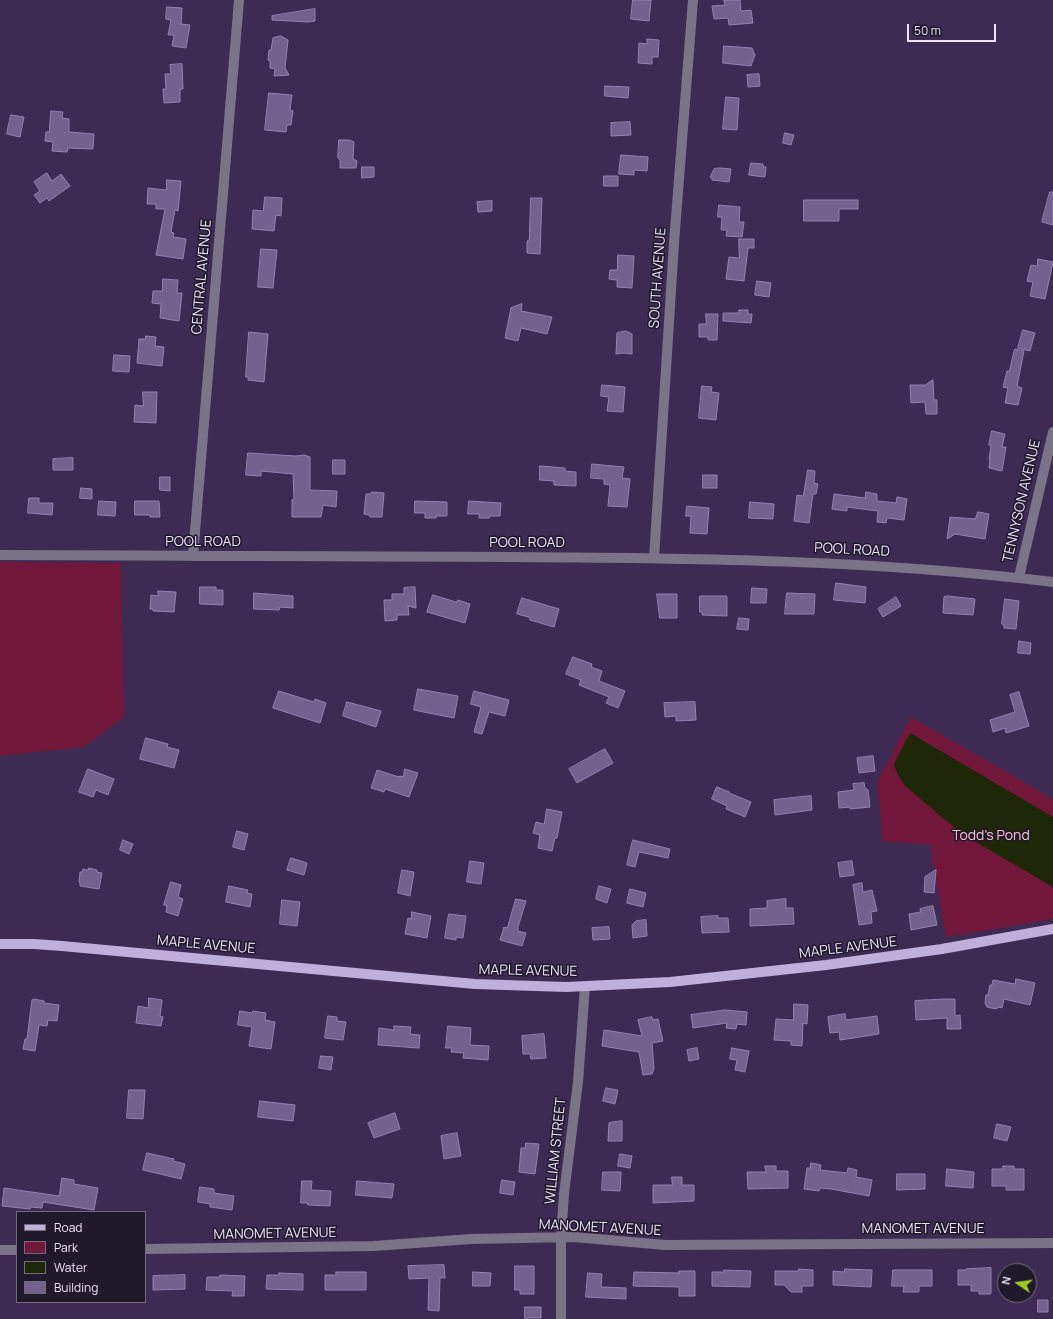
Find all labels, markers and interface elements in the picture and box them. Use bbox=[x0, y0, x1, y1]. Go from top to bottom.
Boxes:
scale bar bbox=[909, 16, 998, 42]
text: 50 m bbox=[914, 22, 941, 39]
street label: CENTRAL AVENUE bbox=[189, 219, 215, 335]
street label: SOUTH AVENUE bbox=[646, 227, 670, 329]
street label: TENNYSON AVENUE bbox=[1000, 438, 1044, 564]
street label: POOL ROAD bbox=[165, 534, 241, 550]
street label: POOL ROAD bbox=[489, 535, 565, 551]
street label: POOL ROAD bbox=[814, 540, 890, 560]
park label: Todd's Pond bbox=[952, 828, 1030, 844]
street label: MAPLE AVENUE bbox=[156, 932, 256, 958]
street label: MAPLE AVENUE bbox=[798, 934, 898, 962]
street label: MAPLE AVENUE bbox=[478, 962, 578, 980]
street label: WILLIAM STREET bbox=[542, 1097, 570, 1205]
legend bbox=[16, 1211, 146, 1303]
street label: MANOMET AVENUE bbox=[538, 1216, 662, 1240]
text: Road bbox=[54, 1219, 82, 1236]
street label: MANOMET AVENUE bbox=[862, 1221, 984, 1237]
street label: MANOMET AVENUE bbox=[213, 1225, 337, 1243]
text: Park bbox=[54, 1239, 78, 1256]
text: Water bbox=[54, 1259, 87, 1276]
north arrow bbox=[997, 1263, 1037, 1303]
text: N bbox=[998, 1275, 1014, 1286]
text: Building bbox=[54, 1279, 98, 1296]

